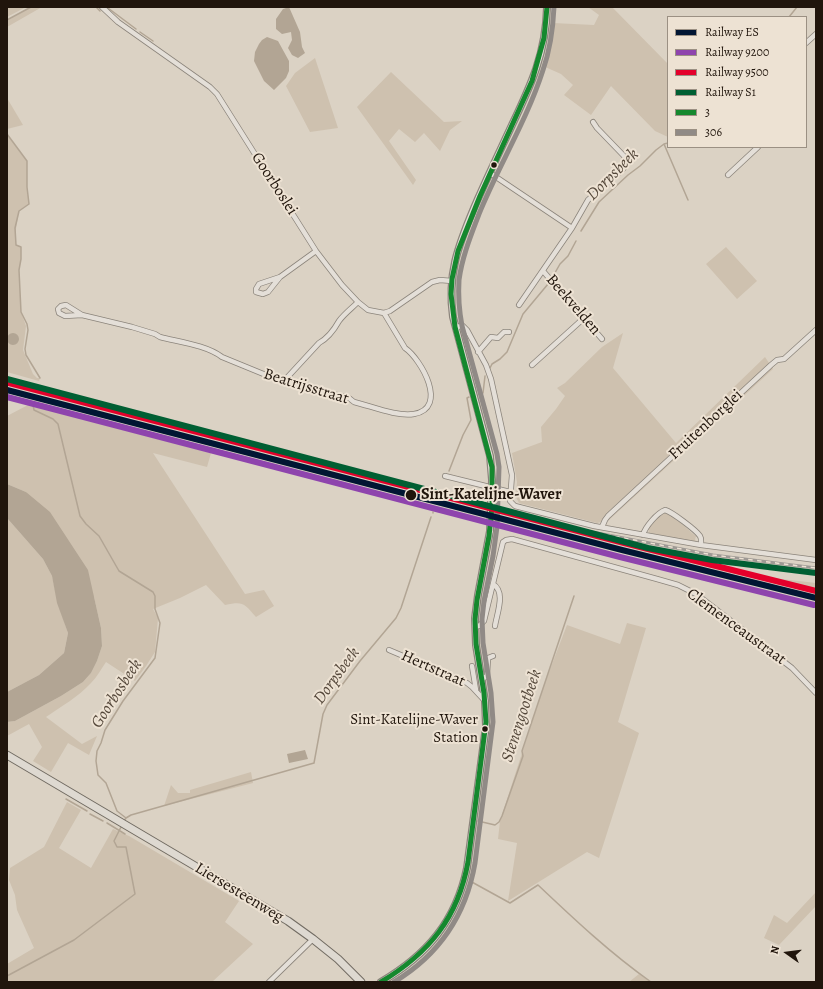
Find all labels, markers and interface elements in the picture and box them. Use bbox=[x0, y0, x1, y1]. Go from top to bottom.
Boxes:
legend bbox=[667, 16, 807, 148]
text: Railway ES bbox=[705, 24, 759, 40]
text: Railway 9200 bbox=[705, 44, 769, 60]
text: Railway 9500 bbox=[705, 64, 769, 80]
text: Railway S1 bbox=[705, 84, 756, 100]
text: 3 bbox=[705, 104, 710, 120]
text: 306 bbox=[705, 124, 722, 140]
water label: Dorpsbeek bbox=[583, 145, 643, 205]
street label: Goorboslei bbox=[247, 149, 301, 219]
unlabelled marker bbox=[489, 160, 499, 170]
street label: Beekvelden bbox=[541, 271, 605, 339]
street label: Beatrijsstraat bbox=[261, 365, 351, 409]
street label: Fruitenborglei bbox=[665, 386, 747, 464]
place label: Sint-Katelijne-Waver bbox=[421, 485, 561, 505]
marker: Sint-Katelijne-Waver bbox=[404, 488, 418, 502]
street label: Clemenceaustraat bbox=[683, 585, 789, 669]
water label: Dorpsbeek bbox=[310, 644, 364, 708]
street label: Hertstraat bbox=[398, 646, 468, 692]
water label: Goorbosbeek bbox=[87, 656, 147, 732]
water label: Stenengootbeek bbox=[497, 667, 547, 765]
place label: Sint-Katelijne-Waver Station bbox=[350, 711, 478, 746]
marker: Sint-Katelijne-Waver Station bbox=[480, 724, 490, 734]
street label: Liersesteenweg bbox=[191, 859, 287, 927]
north arrow bbox=[767, 933, 807, 973]
text: N bbox=[767, 944, 783, 956]

